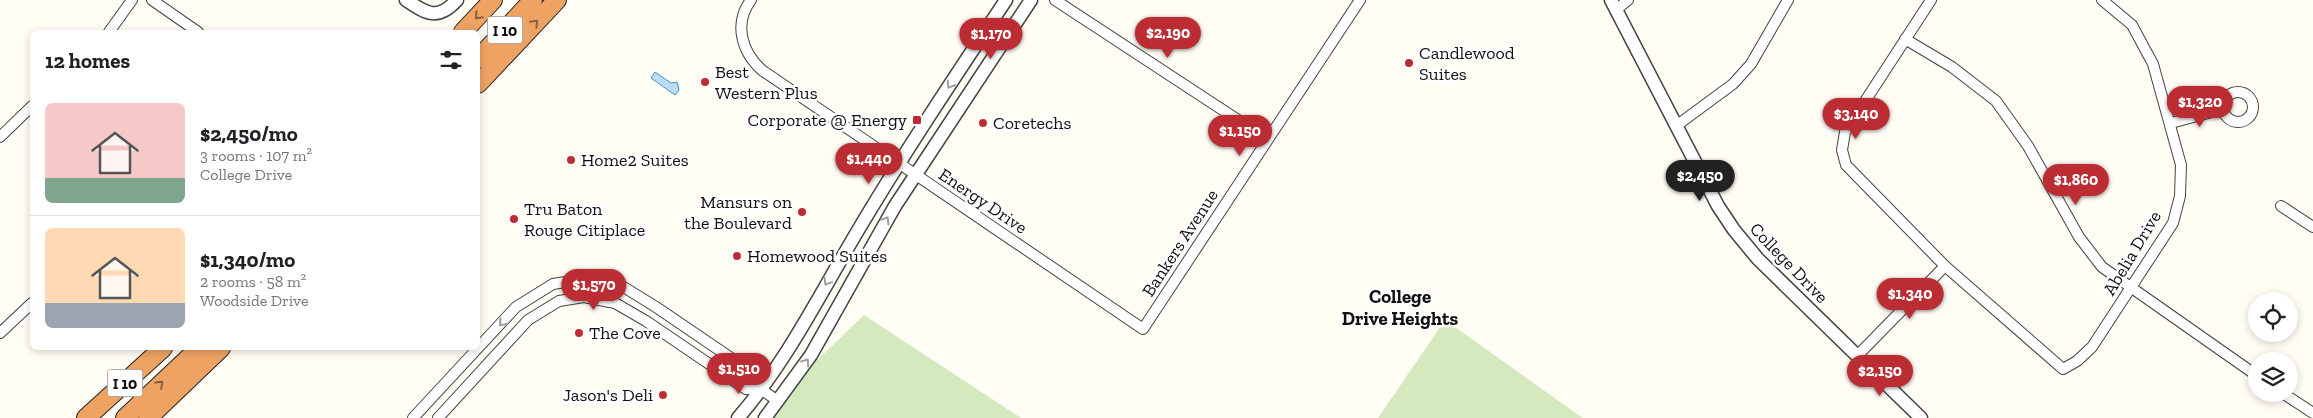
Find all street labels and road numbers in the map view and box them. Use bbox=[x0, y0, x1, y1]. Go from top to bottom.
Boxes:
road number: I 10 bbox=[488, 16, 522, 44]
street label: Energy Drive bbox=[935, 163, 1031, 239]
street label: Bankers Avenue bbox=[1137, 185, 1223, 301]
street label: Abelia Drive bbox=[2098, 207, 2166, 299]
street label: College Drive bbox=[1745, 218, 1833, 308]
road number: I 10 bbox=[108, 369, 142, 396]

